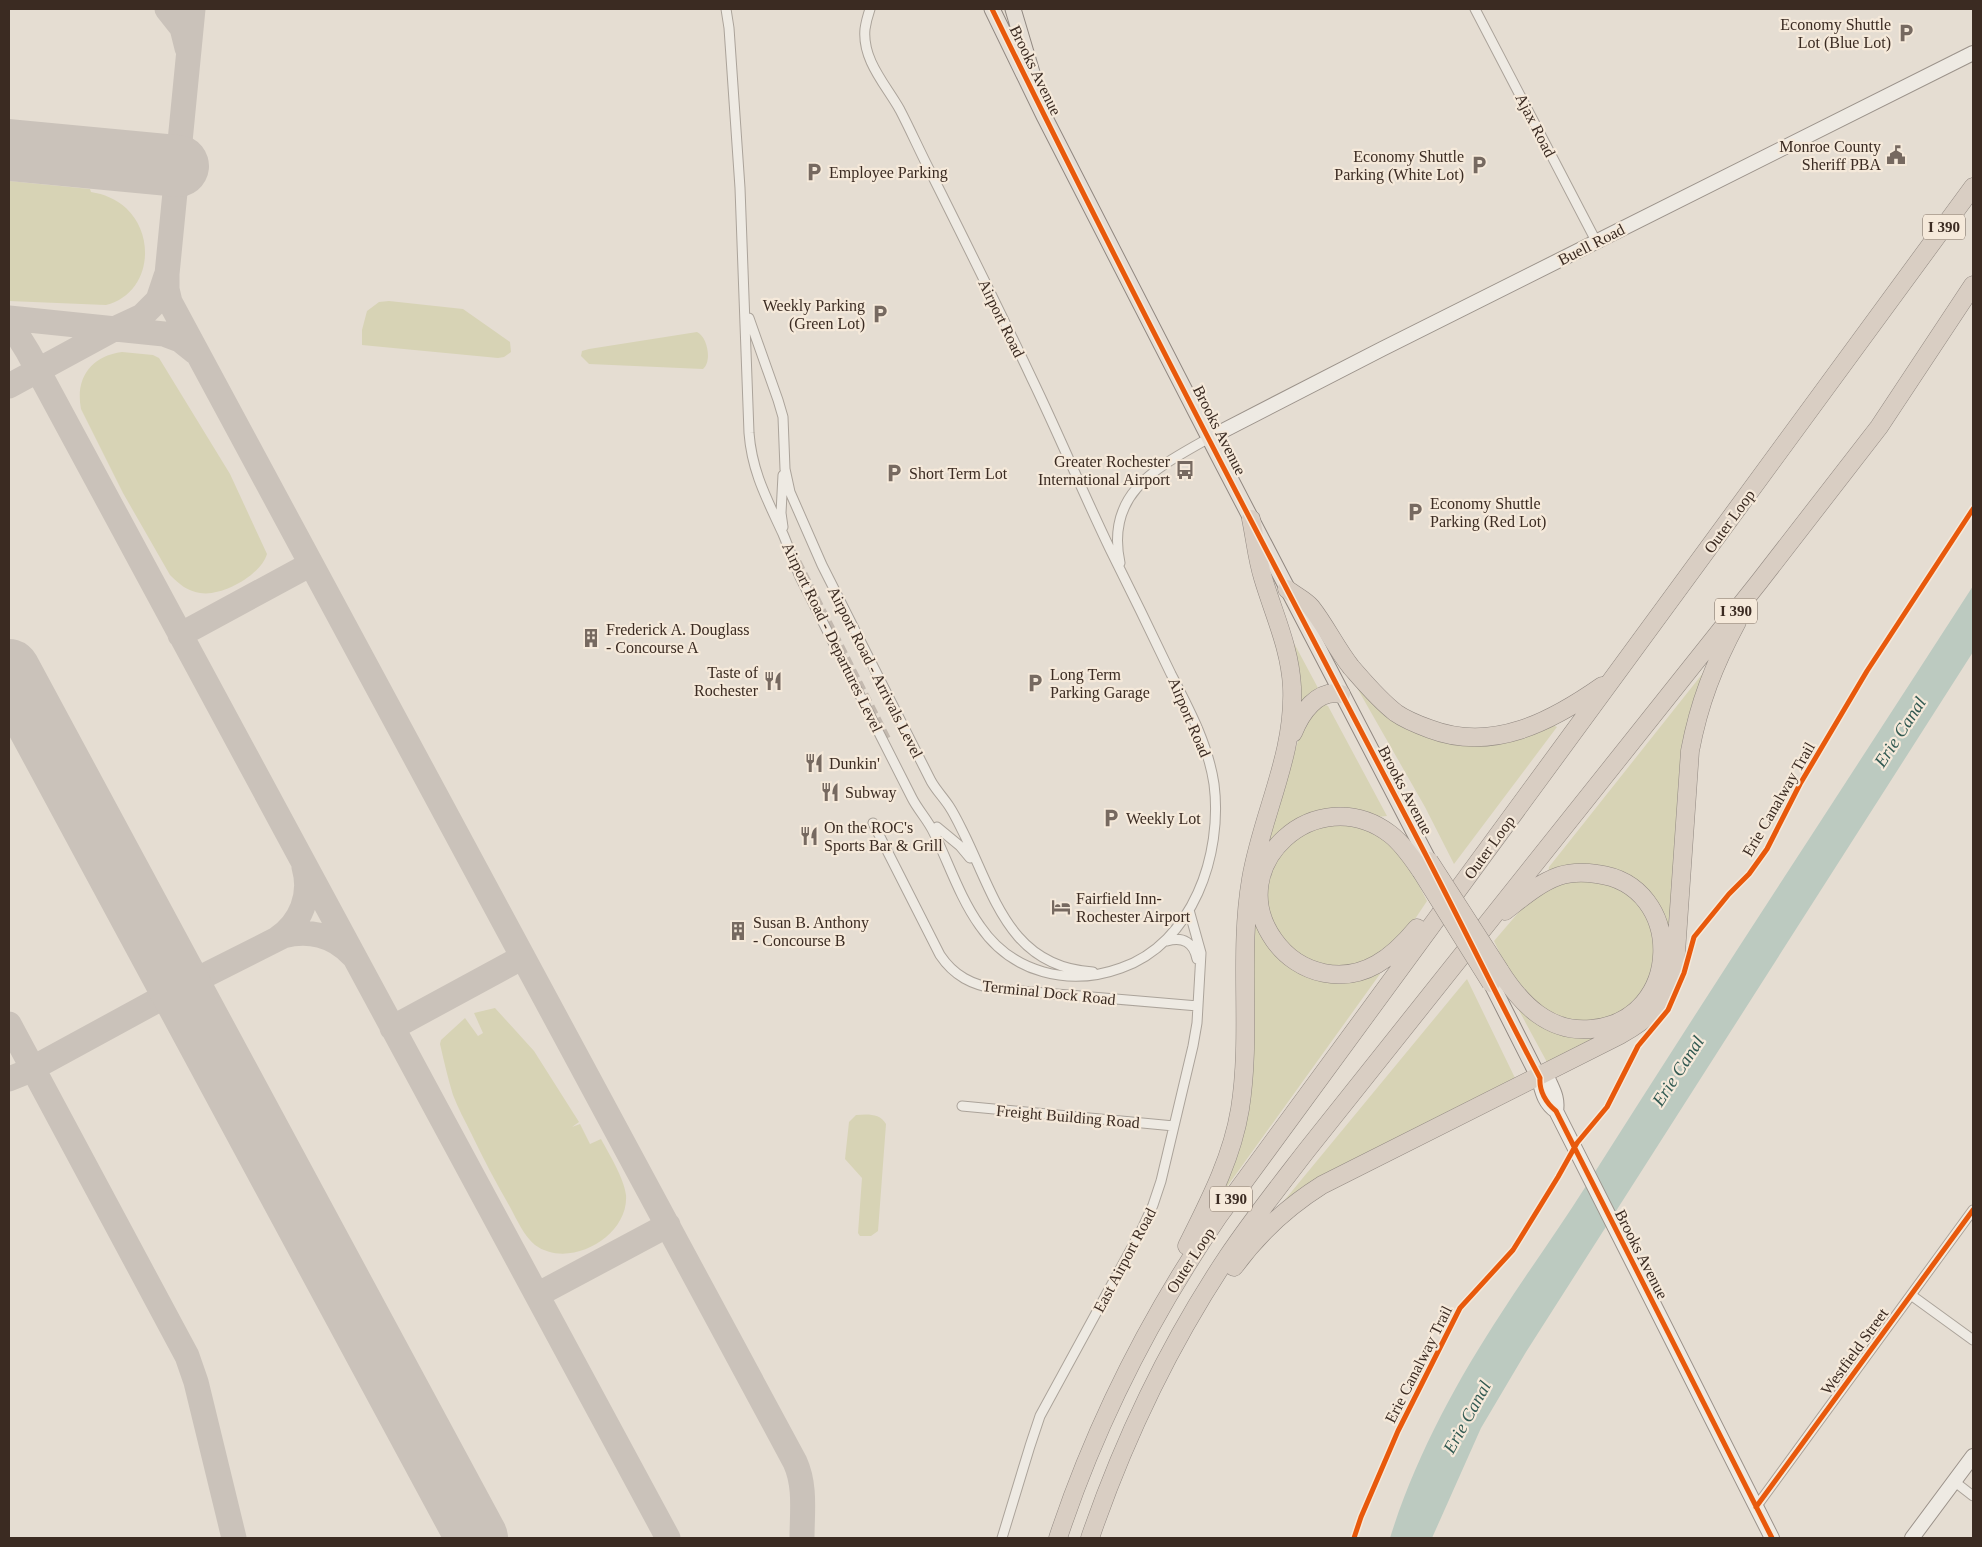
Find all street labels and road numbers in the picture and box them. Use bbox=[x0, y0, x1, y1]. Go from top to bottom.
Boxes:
street label: Brooks Avenue bbox=[1006, 22, 1065, 118]
street label: Ajax Road bbox=[1511, 91, 1559, 160]
road number: I 390 bbox=[1923, 214, 1965, 240]
street label: Buell Road bbox=[1555, 220, 1627, 268]
street label: Airport Road bbox=[974, 276, 1028, 361]
street label: Brooks Avenue bbox=[1190, 383, 1249, 478]
street label: Outer Loop bbox=[1701, 486, 1759, 557]
street label: Airport Road - Departures Level bbox=[778, 540, 886, 736]
street label: Airport Road - Arrivals Level bbox=[824, 584, 927, 762]
road number: I 390 bbox=[1715, 598, 1757, 624]
street label: Airport Road bbox=[1164, 675, 1214, 760]
street label: Erie Canalway Trail bbox=[1739, 739, 1819, 860]
street label: Brooks Avenue bbox=[1375, 743, 1436, 837]
street label: Outer Loop bbox=[1461, 812, 1519, 883]
street label: Terminal Dock Road bbox=[981, 977, 1116, 1008]
street label: Freight Building Road bbox=[995, 1102, 1140, 1132]
road number: I 390 bbox=[1210, 1186, 1252, 1212]
street label: East Airport Road bbox=[1090, 1205, 1160, 1316]
street label: Brooks Avenue bbox=[1612, 1207, 1671, 1302]
street label: Outer Loop bbox=[1163, 1225, 1219, 1297]
street label: Erie Canalway Trail bbox=[1382, 1302, 1456, 1426]
street label: Westfield Street bbox=[1817, 1304, 1892, 1398]

